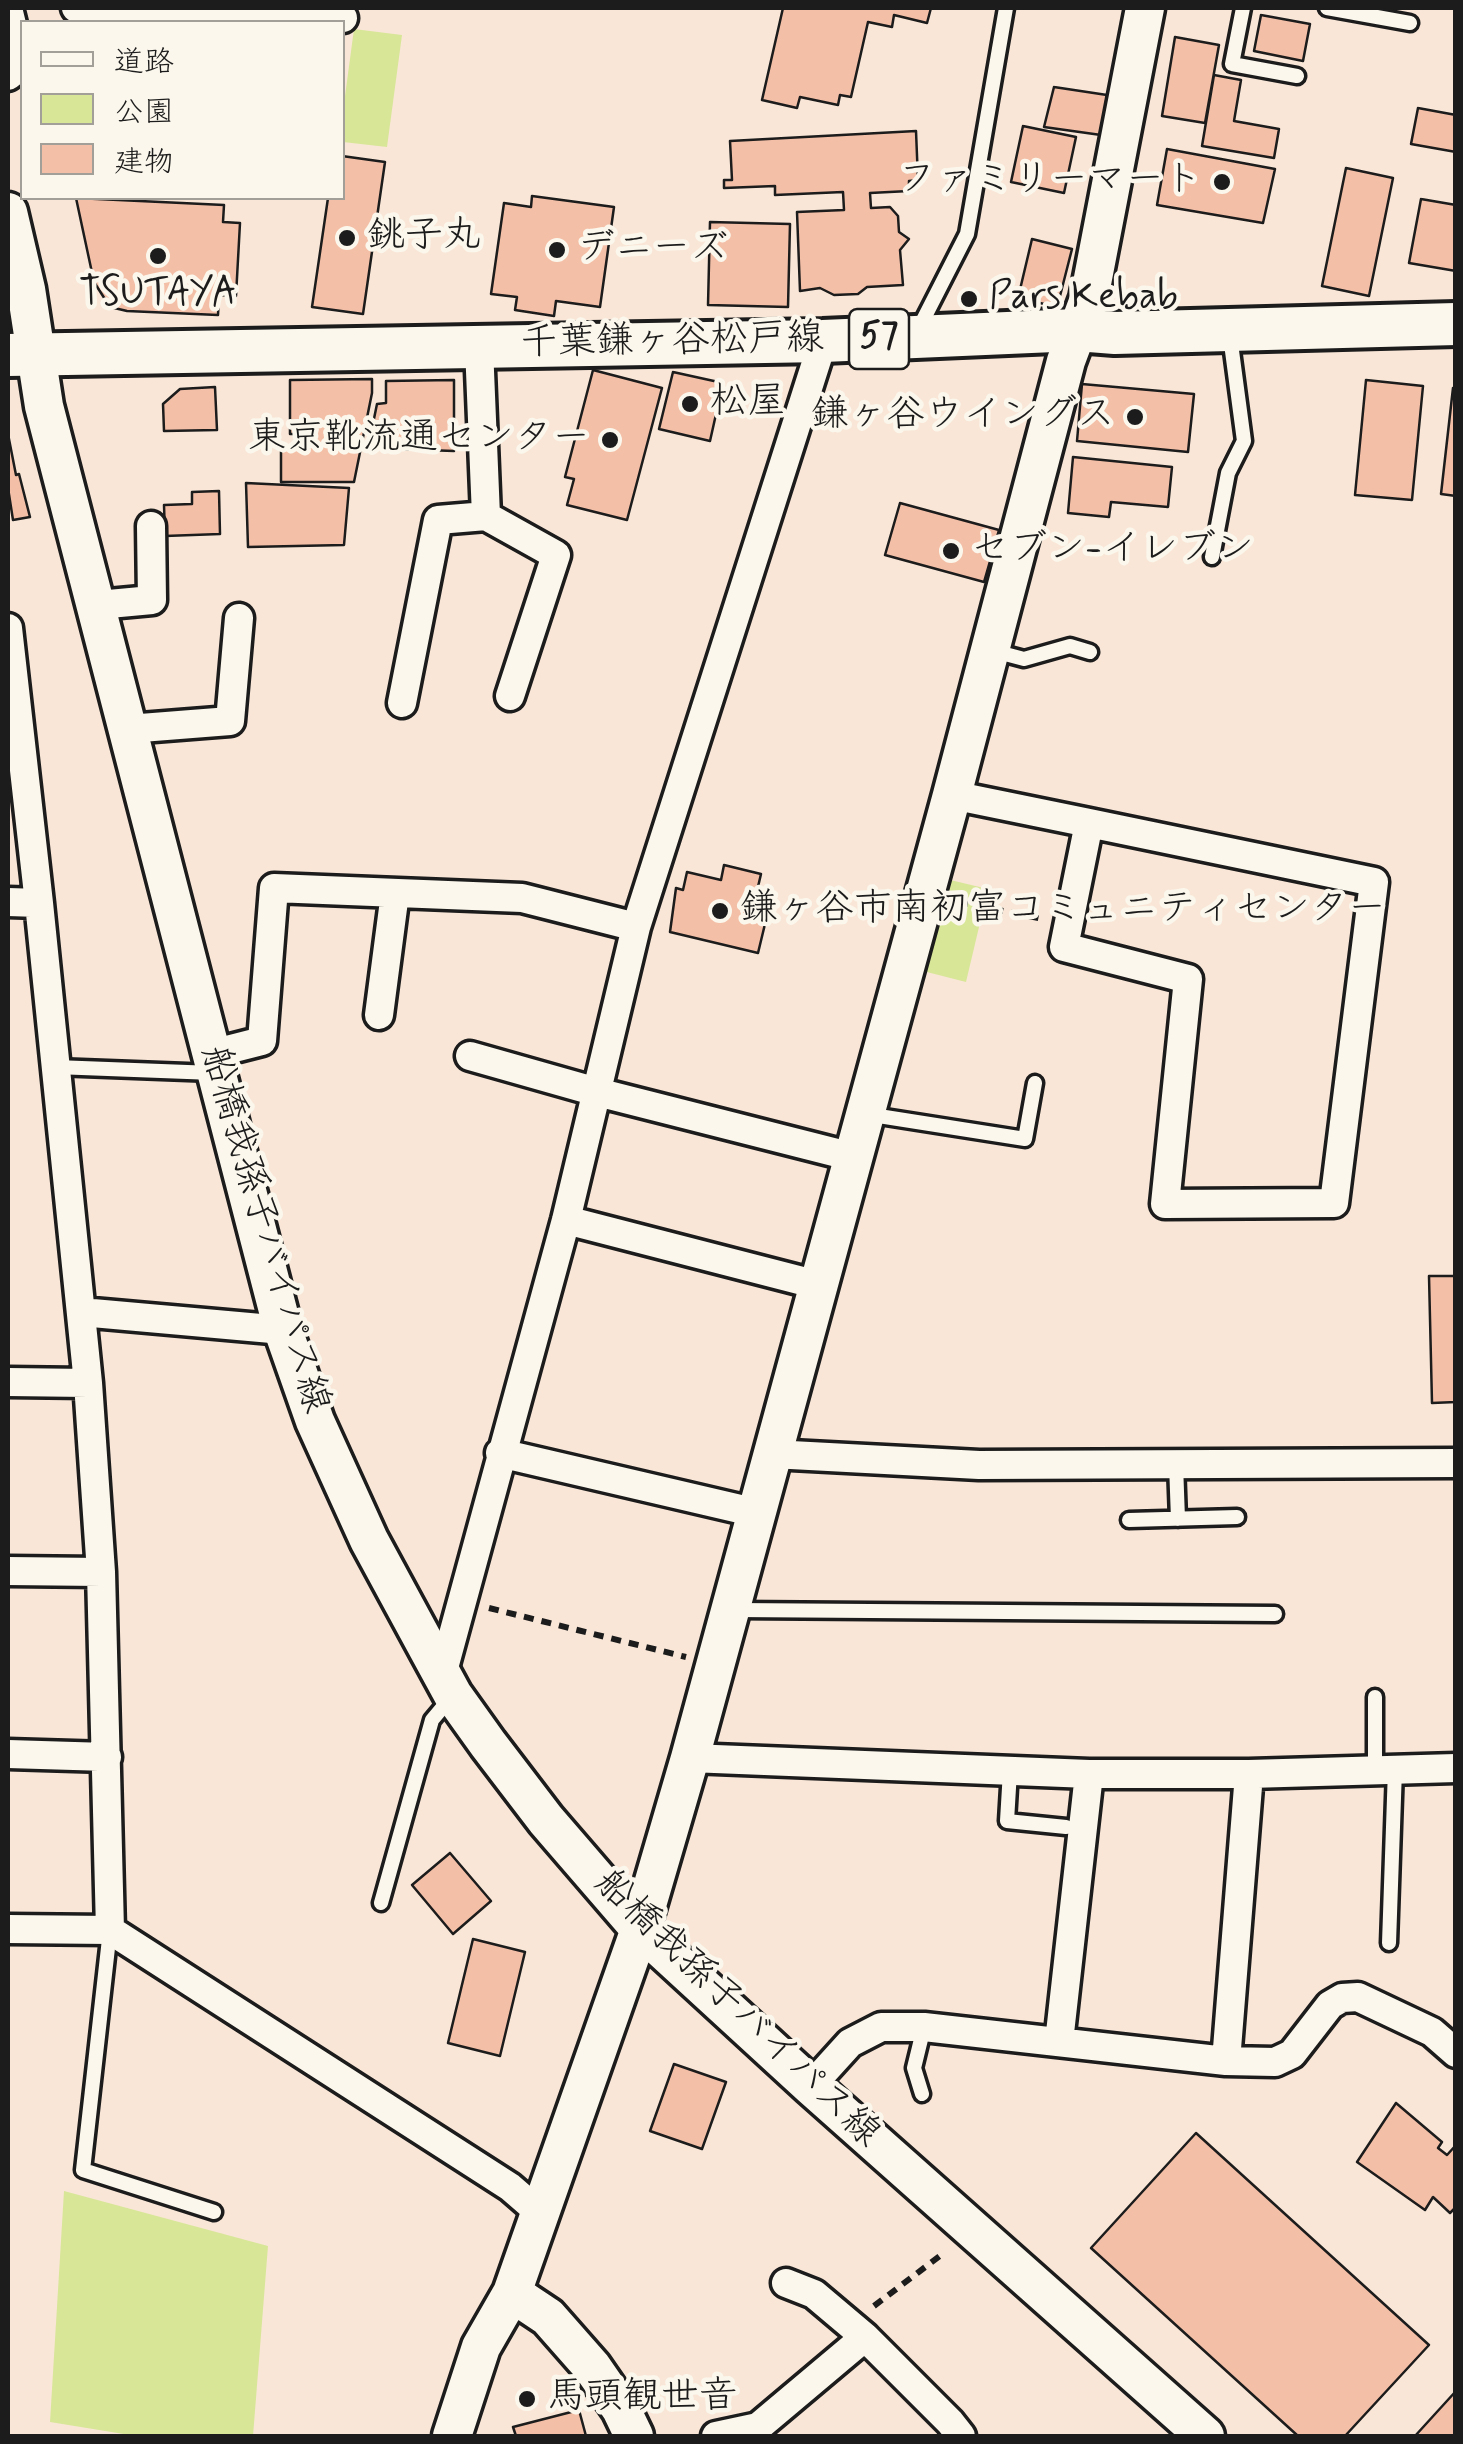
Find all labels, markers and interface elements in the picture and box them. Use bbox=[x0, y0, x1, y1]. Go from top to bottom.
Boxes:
legend bbox=[20, 20, 345, 200]
text: 道路 bbox=[114, 43, 174, 82]
text: 公園 bbox=[114, 93, 174, 132]
text: 建物 bbox=[114, 143, 174, 182]
place label: ファミリーマート bbox=[898, 159, 1202, 205]
marker: ファミリーマート bbox=[1211, 171, 1233, 193]
place label: 銚子丸 bbox=[367, 215, 481, 261]
marker: 銚子丸 bbox=[336, 227, 358, 249]
place label: デニーズ bbox=[577, 227, 728, 273]
marker: デニーズ bbox=[546, 239, 568, 261]
marker: TSUTAYA bbox=[147, 245, 169, 267]
place label: TSUTAYA bbox=[79, 272, 237, 318]
place label: Pars Kebab bbox=[989, 276, 1178, 322]
marker: Pars Kebab bbox=[958, 288, 980, 310]
road number: 57 bbox=[849, 309, 909, 369]
street label: 千葉鎌ヶ谷松戸線 bbox=[520, 318, 824, 368]
place label: 松屋 bbox=[710, 381, 786, 427]
marker: 松屋 bbox=[679, 393, 701, 415]
place label: 鎌ヶ谷ウイングス bbox=[811, 394, 1115, 440]
marker: 鎌ヶ谷ウイングス bbox=[1124, 406, 1146, 428]
place label: 東京靴流通センター bbox=[248, 417, 590, 463]
marker: 東京靴流通センター bbox=[599, 429, 621, 451]
place label: セブン-イレブン bbox=[971, 528, 1254, 574]
marker: セブン-イレブン bbox=[940, 540, 962, 562]
place label: 鎌ヶ谷市南初富コミュニティセンター bbox=[740, 888, 1386, 934]
marker: 鎌ヶ谷市南初富コミュニティセンター bbox=[709, 900, 731, 922]
street label: 船橋我孫子バイパス線 bbox=[189, 1041, 337, 1419]
street label: 船橋我孫子バイパス線 bbox=[583, 1862, 889, 2158]
place label: 馬頭観世音 bbox=[547, 2376, 737, 2422]
marker: 馬頭観世音 bbox=[516, 2388, 538, 2410]

